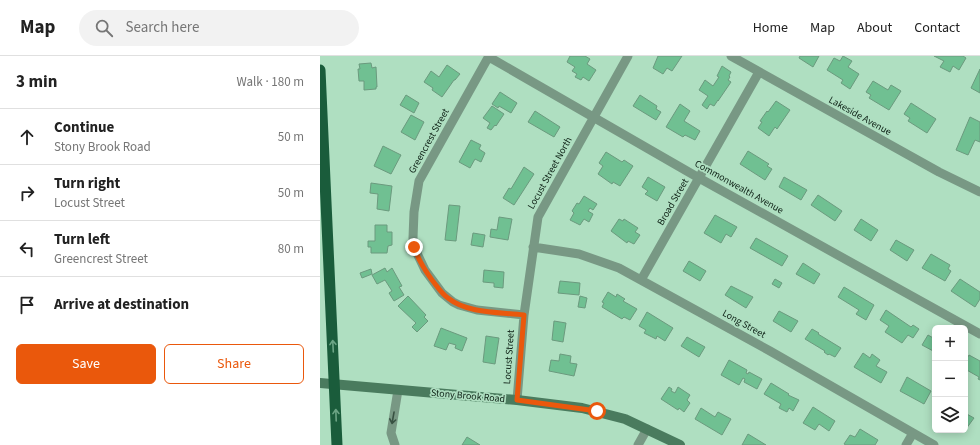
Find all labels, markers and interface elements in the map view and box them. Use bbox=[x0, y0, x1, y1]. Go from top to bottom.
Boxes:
search box bbox=[79, 10, 359, 46]
text: Map bbox=[20, 14, 55, 41]
icon: search bbox=[93, 17, 115, 39]
text: Search here bbox=[125, 17, 199, 38]
text: Home bbox=[753, 18, 788, 38]
text: Map bbox=[810, 18, 835, 38]
text: About bbox=[857, 18, 892, 38]
text: Contact bbox=[914, 18, 960, 38]
text: 3 min bbox=[16, 70, 57, 94]
text: Walk · 180 m bbox=[236, 73, 304, 91]
street label: Lakeside Avenue bbox=[826, 93, 894, 139]
street label: Greencrest Street bbox=[405, 105, 453, 176]
text: Continue bbox=[54, 117, 114, 138]
icon: ahead bbox=[16, 126, 38, 148]
text: 50 m bbox=[278, 128, 304, 146]
street label: Locust Street North bbox=[524, 134, 576, 212]
text: Stony Brook Road bbox=[54, 138, 151, 156]
street label: Commonwealth Avenue bbox=[692, 157, 786, 217]
text: Turn right bbox=[54, 173, 120, 194]
street label: Broad Street bbox=[654, 175, 692, 228]
icon: right bbox=[16, 182, 38, 204]
text: 50 m bbox=[278, 184, 304, 202]
text: Locust Street bbox=[54, 194, 125, 212]
text: Turn left bbox=[54, 229, 110, 250]
icon: left bbox=[16, 238, 38, 260]
route end bbox=[405, 238, 423, 256]
text: 80 m bbox=[278, 240, 304, 258]
text: Greencrest Street bbox=[54, 250, 148, 268]
icon: arrive bbox=[16, 294, 38, 316]
text: Arrive at destination bbox=[54, 294, 189, 315]
street label: Long Street bbox=[720, 306, 769, 342]
map controls bbox=[932, 325, 968, 433]
button: + bbox=[932, 325, 968, 361]
street label: Locust Street bbox=[500, 329, 518, 385]
one-way arrow bbox=[330, 339, 337, 352]
button: Save bbox=[16, 344, 156, 384]
button: Share bbox=[164, 344, 304, 384]
button: − bbox=[932, 361, 968, 397]
street label: Stony Brook Road bbox=[430, 386, 506, 406]
button: layers bbox=[932, 397, 968, 433]
route start bbox=[588, 402, 606, 420]
one-way arrow bbox=[332, 409, 340, 422]
one-way arrow bbox=[388, 411, 396, 424]

